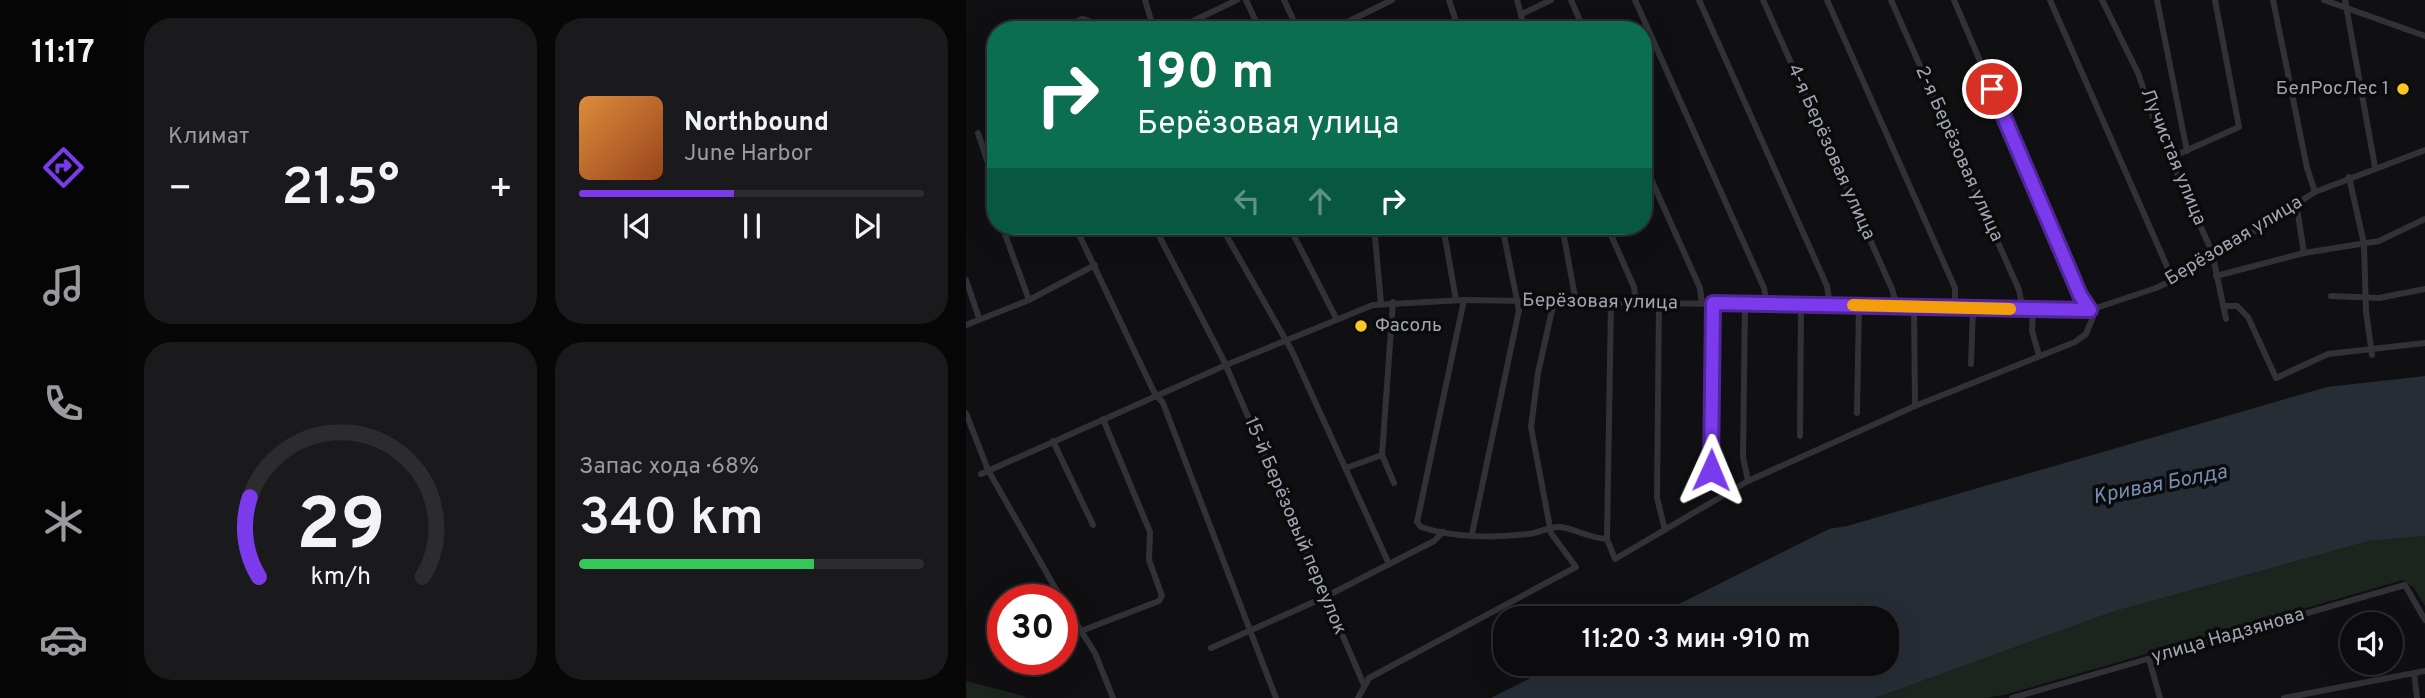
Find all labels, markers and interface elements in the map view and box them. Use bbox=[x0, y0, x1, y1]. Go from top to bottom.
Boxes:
text: 11:17 bbox=[31, 34, 95, 74]
text: 190 m bbox=[1137, 44, 1274, 106]
icon: right bbox=[1022, 49, 1113, 140]
pin bbox=[1962, 59, 2022, 119]
street label: 4-я Берёзовая улица bbox=[1781, 60, 1881, 244]
street label: 2-я Берёзовая улица bbox=[1909, 62, 2009, 246]
icon: arrive bbox=[1973, 70, 2011, 108]
place label: БелРосЛес 1 bbox=[2276, 77, 2389, 101]
marker: БелРосЛес 1 bbox=[2395, 81, 2411, 97]
street label: Лучистая улица bbox=[2135, 85, 2211, 229]
text: Берёзовая улица bbox=[1137, 105, 1399, 145]
text: Northbound bbox=[684, 107, 829, 140]
text: Климат bbox=[168, 123, 249, 152]
text: June Harbor bbox=[684, 140, 812, 169]
icon: directions bbox=[39, 143, 88, 192]
text: 21.5° bbox=[282, 157, 399, 223]
text: − bbox=[168, 166, 193, 215]
text: + bbox=[488, 166, 513, 215]
icon: left bbox=[1228, 182, 1266, 220]
icon: ahead bbox=[1301, 182, 1339, 220]
icon: right bbox=[1374, 182, 1412, 220]
street label: Берёзовая улица bbox=[2161, 191, 2307, 291]
icon: previous bbox=[618, 207, 656, 245]
icon: pause bbox=[733, 207, 771, 245]
icon: next bbox=[848, 207, 886, 245]
icon: music bbox=[39, 261, 88, 310]
street label: Берёзовая улица bbox=[1522, 289, 1678, 315]
place label: Фасоль bbox=[1375, 314, 1442, 338]
marker: Фасоль bbox=[1353, 318, 1369, 334]
icon: phone bbox=[39, 379, 88, 428]
street label: 15-й Берёзовый переулок bbox=[1238, 414, 1352, 639]
position arrow bbox=[1674, 433, 1748, 507]
text: Запас хода · 68% bbox=[579, 453, 759, 482]
water label: Кривая Болда bbox=[2091, 459, 2230, 511]
text: 29 bbox=[296, 483, 385, 575]
text: 340 km bbox=[579, 487, 764, 553]
icon: climate bbox=[39, 497, 88, 546]
text: km/h bbox=[310, 562, 371, 594]
speed limit sign: 30 bbox=[987, 584, 1078, 675]
street label: улица Надзянова bbox=[2149, 603, 2307, 669]
map controls bbox=[2340, 612, 2403, 675]
button: sound bbox=[2340, 612, 2403, 675]
icon: car bbox=[39, 615, 88, 664]
text: 11:20 · 3 мин · 910 m bbox=[1582, 624, 1810, 657]

